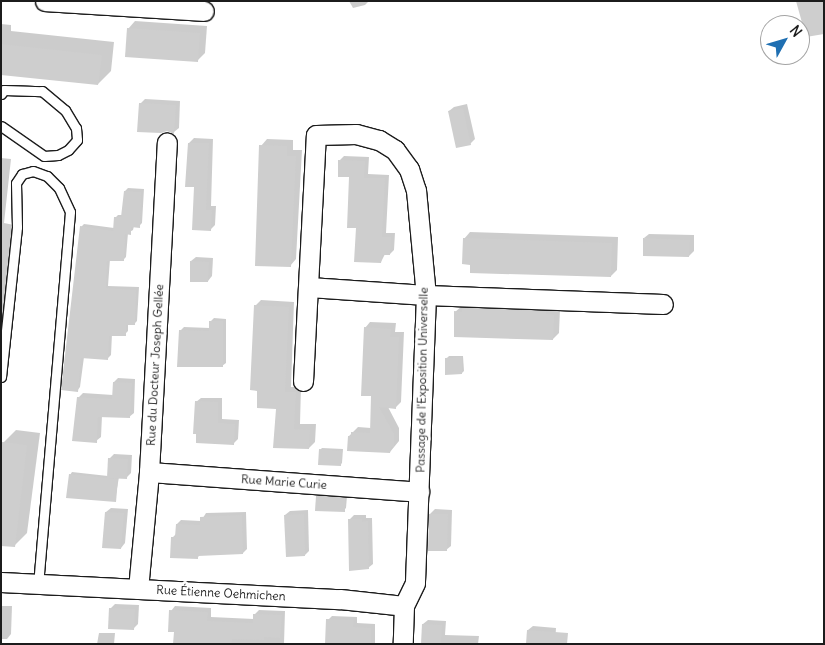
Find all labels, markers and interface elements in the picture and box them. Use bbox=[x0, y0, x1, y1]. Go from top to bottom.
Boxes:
north arrow bbox=[760, 15, 810, 65]
text: N bbox=[786, 22, 806, 41]
street label: Rue du Docteur Joseph Gellée bbox=[144, 284, 166, 446]
street label: Passage de l'Exposition Universelle bbox=[413, 287, 431, 473]
street label: Rue Marie Curie bbox=[241, 472, 327, 492]
street label: Rue Étienne Oehmichen bbox=[156, 582, 286, 604]

